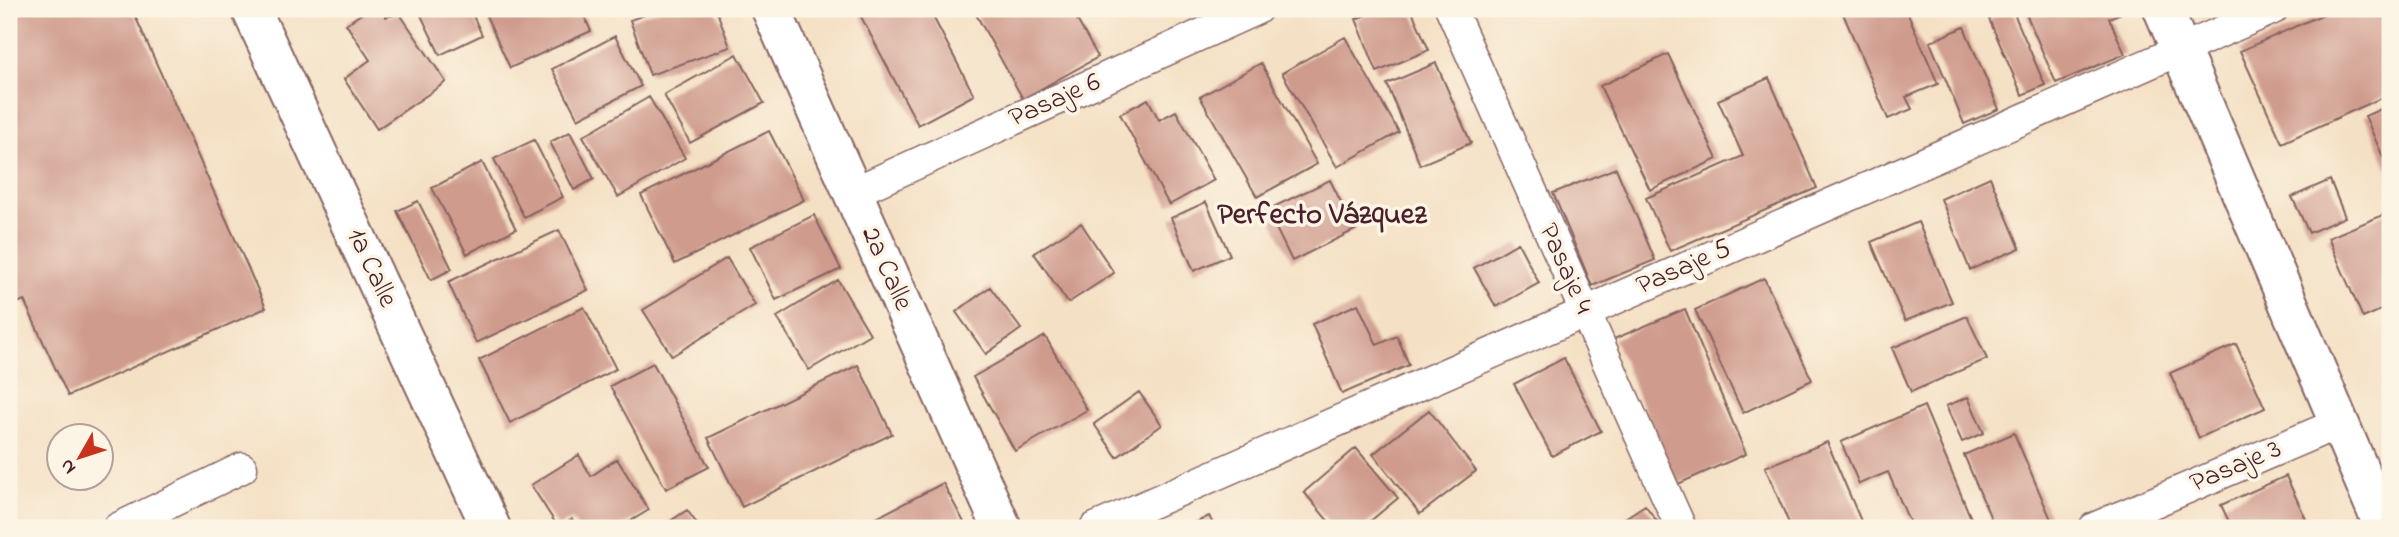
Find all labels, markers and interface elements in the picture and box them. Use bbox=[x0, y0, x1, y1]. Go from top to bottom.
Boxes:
street label: Pasaje 6 bbox=[1003, 63, 1107, 139]
district label: Perfecto Vázquez bbox=[1217, 194, 1428, 238]
street label: Pasaje 4 bbox=[1527, 217, 1603, 321]
street label: 2a Calle bbox=[849, 220, 923, 318]
street label: 1a Calle bbox=[335, 222, 407, 315]
street label: Pasaje 5 bbox=[1630, 229, 1738, 307]
north arrow bbox=[46, 421, 116, 491]
street label: Pasaje 3 bbox=[2184, 429, 2288, 505]
text: N bbox=[54, 453, 83, 480]

